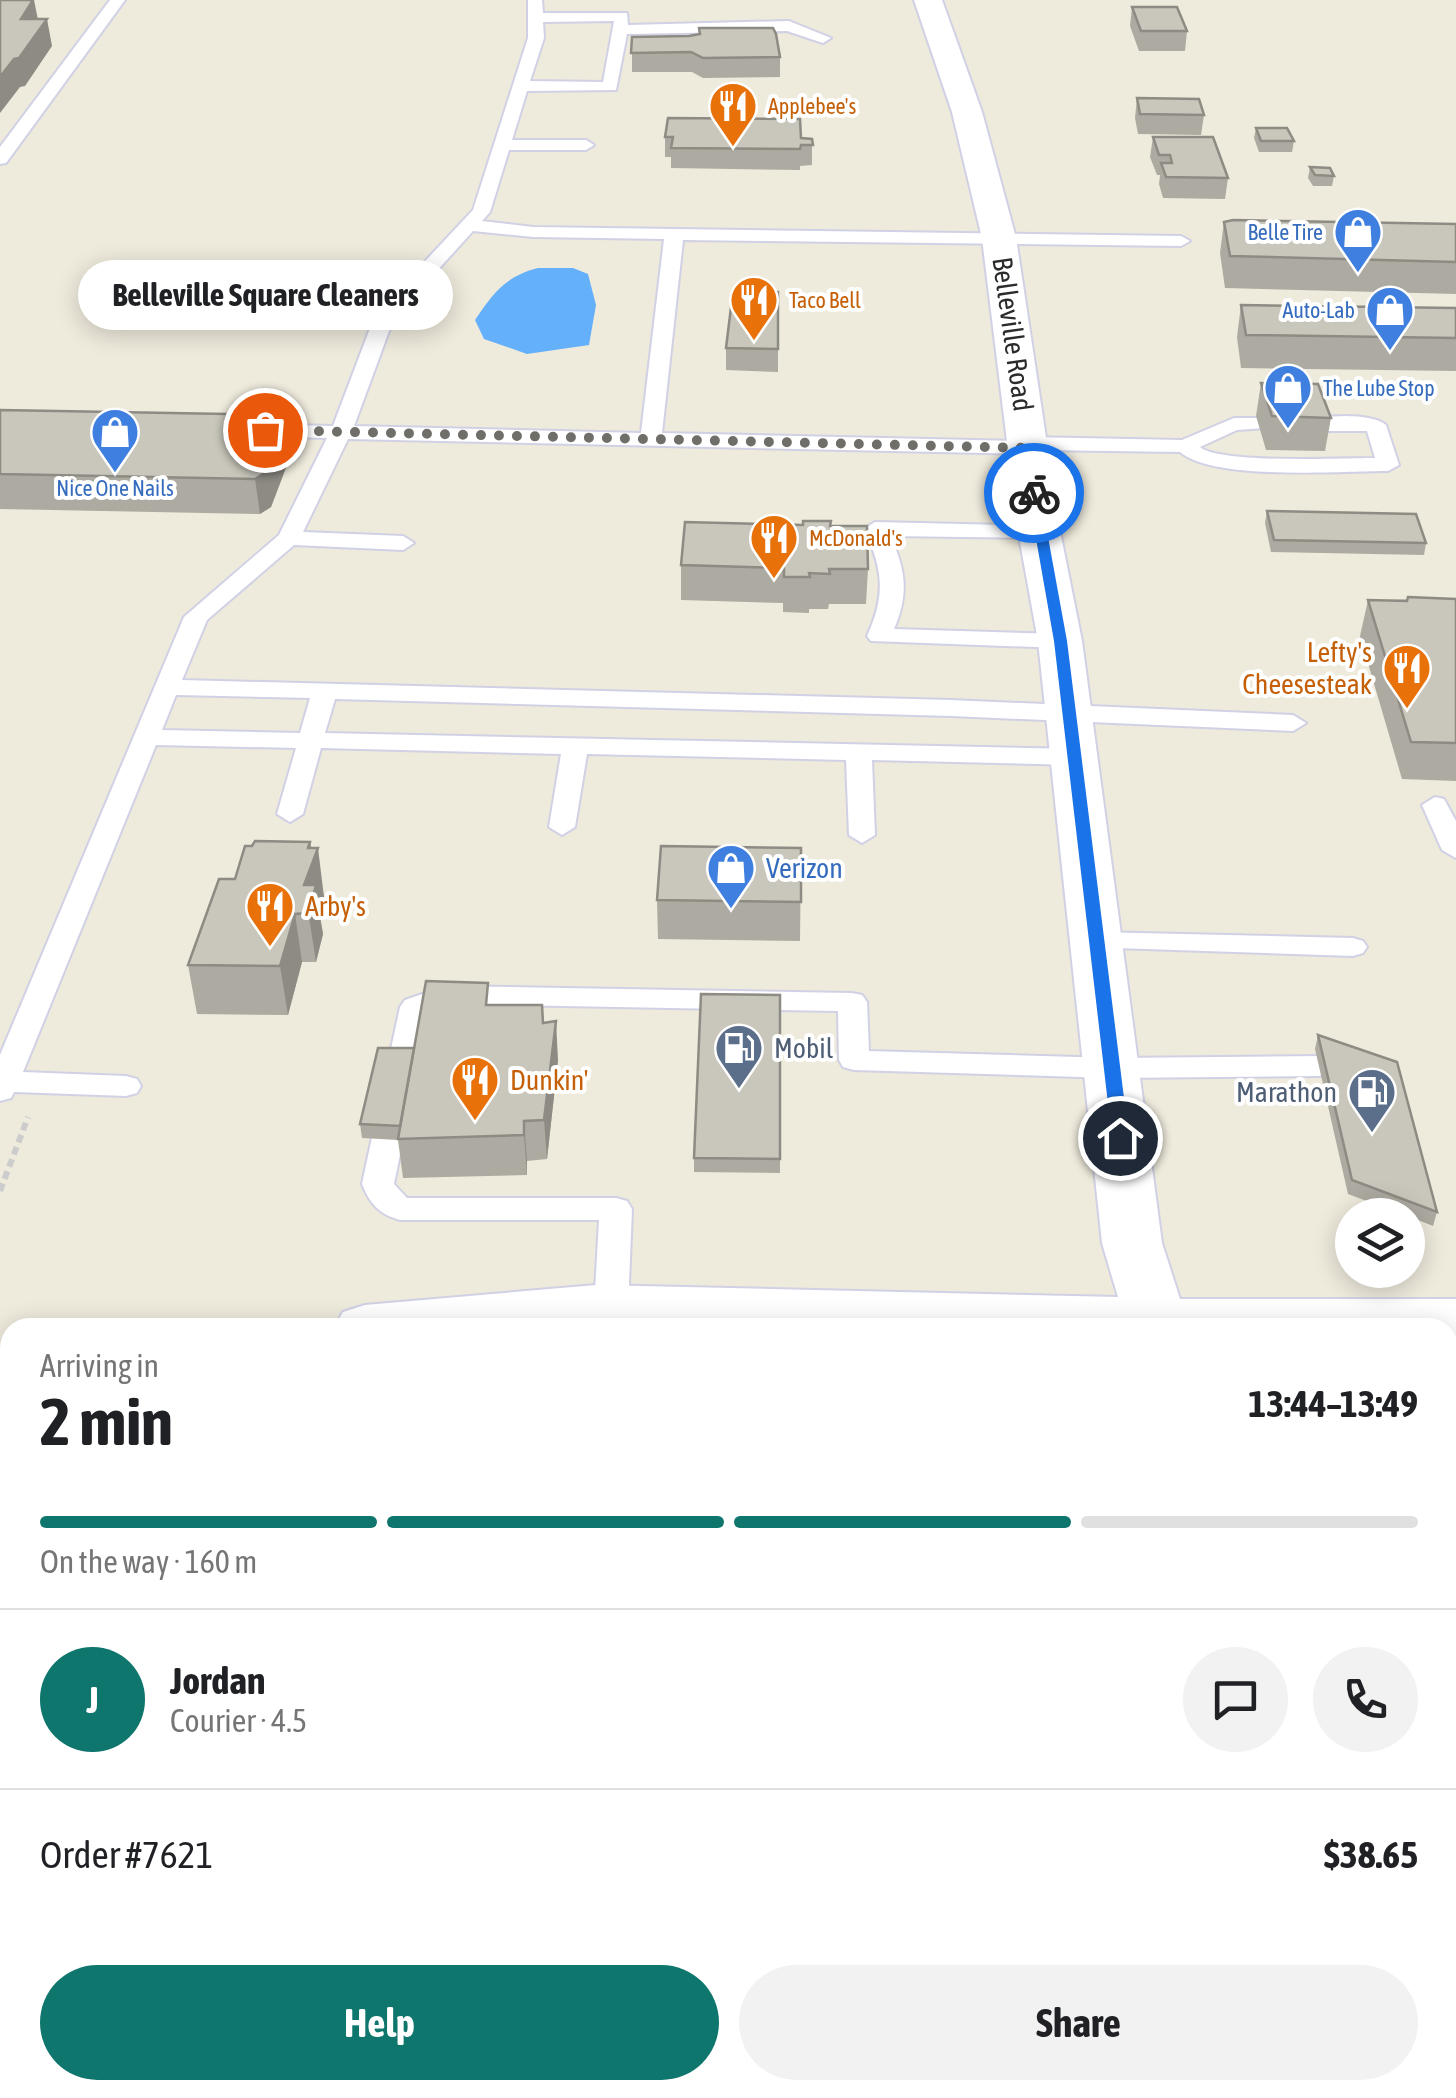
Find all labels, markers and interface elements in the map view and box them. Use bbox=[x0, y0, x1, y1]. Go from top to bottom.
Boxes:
restaurant icon: Applebee's bbox=[707, 80, 759, 148]
place label: Applebee's bbox=[768, 93, 856, 119]
shop icon: Belle Tire bbox=[1332, 206, 1384, 274]
place label: Belle Tire bbox=[1247, 219, 1323, 245]
street label: Belleville Road bbox=[986, 255, 1040, 413]
callout: Belleville Square Cleaners bbox=[78, 260, 452, 330]
restaurant icon: Taco Bell bbox=[728, 274, 780, 342]
text: Belleville Square Cleaners bbox=[112, 276, 419, 313]
shop icon: Auto-Lab bbox=[1364, 284, 1416, 352]
place label: Taco Bell bbox=[789, 287, 861, 313]
place label: Auto-Lab bbox=[1282, 297, 1355, 323]
shop icon: The Lube Stop bbox=[1262, 362, 1314, 430]
place label: The Lube Stop bbox=[1323, 375, 1435, 401]
pin bbox=[223, 388, 308, 473]
icon: bag bbox=[238, 403, 293, 458]
shop icon: Nice One Nails bbox=[89, 406, 141, 474]
courier bbox=[984, 443, 1084, 543]
icon: bike bbox=[1007, 466, 1062, 521]
place label: Nice One Nails bbox=[56, 475, 174, 501]
restaurant icon: McDonald's bbox=[748, 512, 800, 580]
place label: McDonald's bbox=[809, 525, 903, 551]
place label: Lefty's Cheesesteak bbox=[1242, 636, 1372, 700]
restaurant icon: Lefty's Cheesesteak bbox=[1381, 642, 1433, 710]
shop icon: Verizon bbox=[705, 842, 757, 910]
place label: Verizon bbox=[766, 852, 843, 884]
restaurant icon: Arby's bbox=[244, 880, 296, 948]
place label: Arby's bbox=[305, 890, 366, 922]
fuel station icon: Mobil bbox=[713, 1022, 765, 1090]
place label: Mobil bbox=[774, 1032, 834, 1064]
restaurant icon: Dunkin' bbox=[449, 1054, 501, 1122]
place label: Dunkin' bbox=[510, 1064, 588, 1096]
fuel station icon: Marathon bbox=[1346, 1066, 1398, 1134]
place label: Marathon bbox=[1236, 1076, 1337, 1108]
pin bbox=[1078, 1096, 1163, 1181]
icon: home bbox=[1093, 1111, 1148, 1166]
map controls bbox=[1335, 1198, 1425, 1288]
button: layers bbox=[1335, 1198, 1425, 1288]
text: Arriving in bbox=[40, 1347, 159, 1384]
text: 13:44–13:49 bbox=[1248, 1382, 1418, 1425]
text: 2 min bbox=[40, 1384, 173, 1459]
text: On the way · 160 m bbox=[40, 1543, 257, 1580]
button: chat bbox=[1183, 1647, 1288, 1752]
button: phone bbox=[1313, 1647, 1418, 1752]
text: Jordan bbox=[170, 1659, 265, 1702]
text: J bbox=[86, 1678, 99, 1721]
text: Courier · 4.5 bbox=[170, 1702, 307, 1739]
text: Order #7621 bbox=[40, 1833, 213, 1876]
text: $38.65 bbox=[1324, 1833, 1418, 1876]
button: Help bbox=[40, 1965, 719, 2080]
button: Share bbox=[739, 1965, 1418, 2080]

